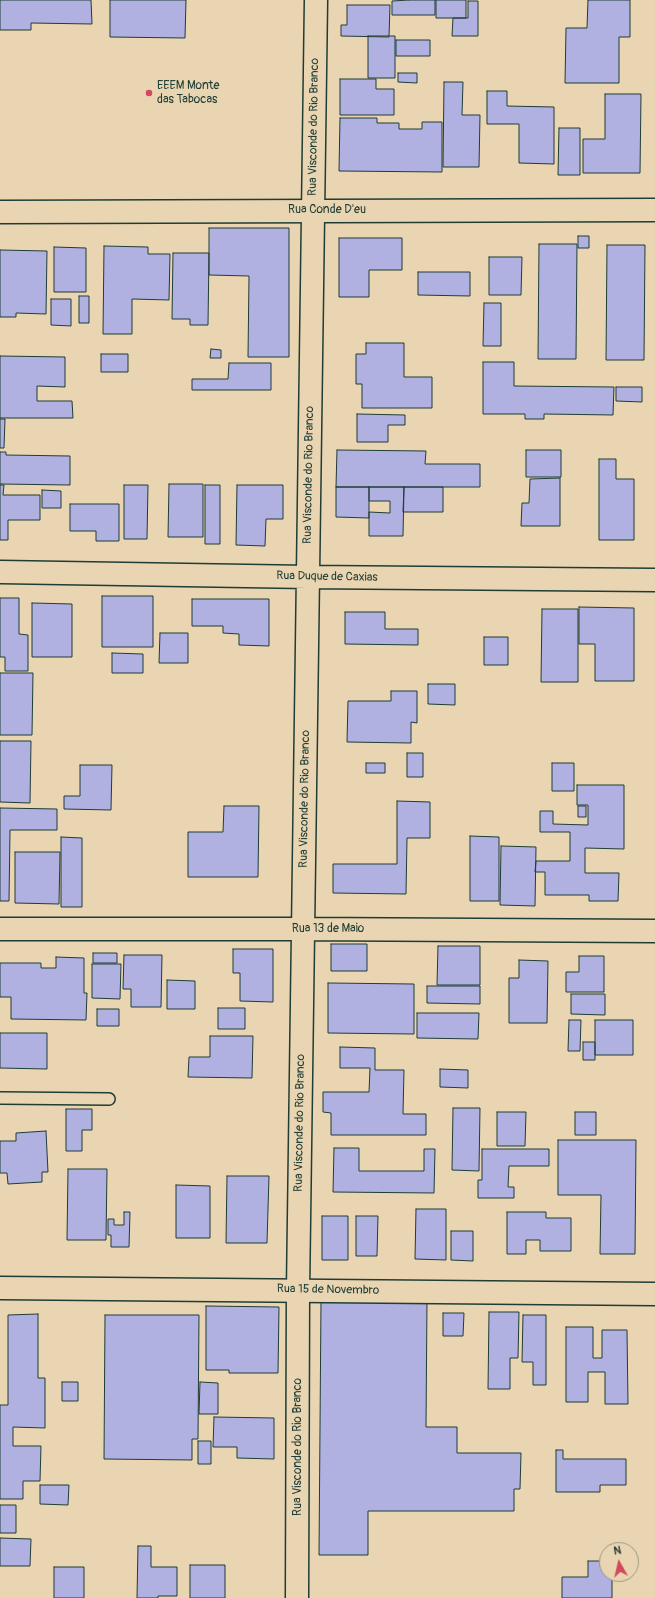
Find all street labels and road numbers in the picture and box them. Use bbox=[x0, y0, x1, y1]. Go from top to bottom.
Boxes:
street label: Rua Visconde do Rio Branco bbox=[306, 58, 322, 196]
street label: Rua Conde D'eu bbox=[288, 203, 366, 217]
street label: Rua Visconde do Rio Branco bbox=[301, 406, 317, 544]
street label: Rua Duque de Caxias bbox=[276, 569, 378, 585]
street label: Rua Visconde do Rio Branco bbox=[297, 730, 313, 868]
street label: Rua 13 de Maio bbox=[292, 922, 364, 936]
street label: Rua Visconde do Rio Branco bbox=[292, 1054, 308, 1192]
street label: Rua 15 de Novembro bbox=[277, 1282, 379, 1298]
street label: Rua Visconde do Rio Branco bbox=[291, 1378, 305, 1516]

